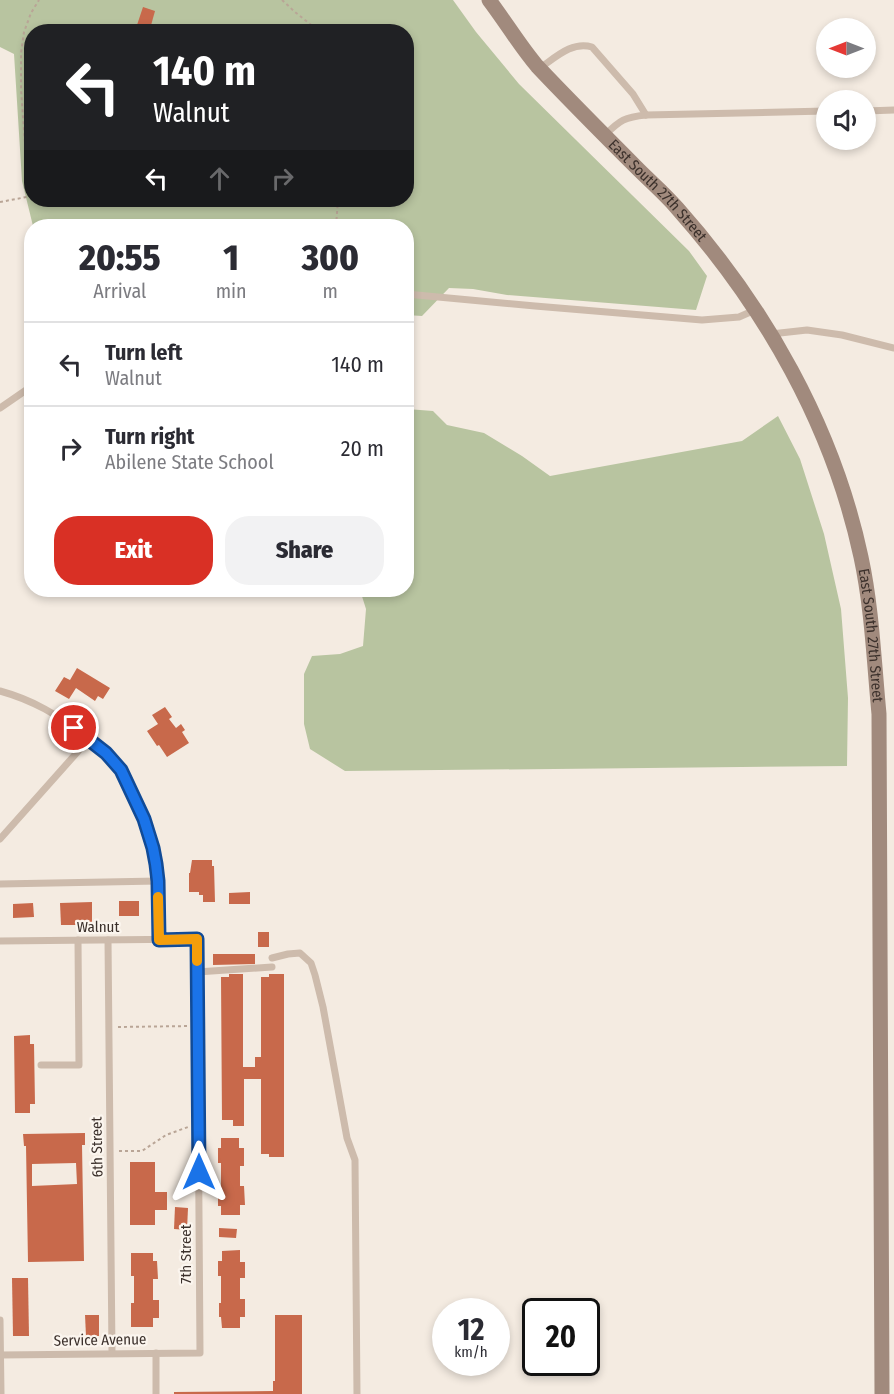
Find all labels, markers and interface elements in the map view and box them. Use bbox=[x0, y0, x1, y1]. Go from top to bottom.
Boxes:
north arrow bbox=[816, 18, 876, 78]
map controls bbox=[816, 18, 876, 150]
text: 140 m bbox=[153, 46, 256, 96]
icon: left bbox=[54, 48, 132, 126]
button: sound bbox=[816, 90, 876, 150]
text: Walnut bbox=[153, 97, 230, 129]
street label: East South 27th Street bbox=[605, 136, 711, 245]
icon: left bbox=[140, 162, 173, 195]
icon: ahead bbox=[203, 162, 236, 195]
icon: right bbox=[266, 162, 299, 195]
text: 20:55 bbox=[79, 236, 161, 280]
text: 1 bbox=[223, 236, 239, 280]
text: 300 bbox=[302, 236, 359, 280]
text: Arrival bbox=[93, 279, 146, 303]
text: min bbox=[216, 279, 247, 303]
text: m bbox=[323, 279, 338, 303]
text: Turn left bbox=[105, 339, 183, 366]
icon: left bbox=[54, 348, 87, 381]
text: 140 m bbox=[331, 351, 384, 378]
text: Walnut bbox=[105, 366, 162, 390]
text: Turn right bbox=[105, 423, 194, 450]
icon: right bbox=[54, 432, 87, 465]
text: 20 m bbox=[341, 435, 384, 462]
text: Abilene State School bbox=[105, 450, 274, 474]
button: Exit bbox=[54, 516, 213, 585]
button: Share bbox=[225, 516, 384, 585]
street label: East South 27th Street bbox=[854, 567, 887, 703]
pin bbox=[48, 702, 99, 753]
icon: arrive bbox=[57, 711, 90, 744]
street label: Walnut bbox=[77, 918, 119, 936]
street label: 6th Street bbox=[87, 1116, 107, 1177]
position arrow bbox=[167, 1140, 231, 1204]
street label: 7th Street bbox=[177, 1224, 195, 1284]
speed limit sign: 20 bbox=[522, 1298, 600, 1376]
text: 12 bbox=[458, 1312, 484, 1348]
street label: Service Avenue bbox=[54, 1330, 146, 1350]
text: km/h bbox=[454, 1343, 488, 1361]

